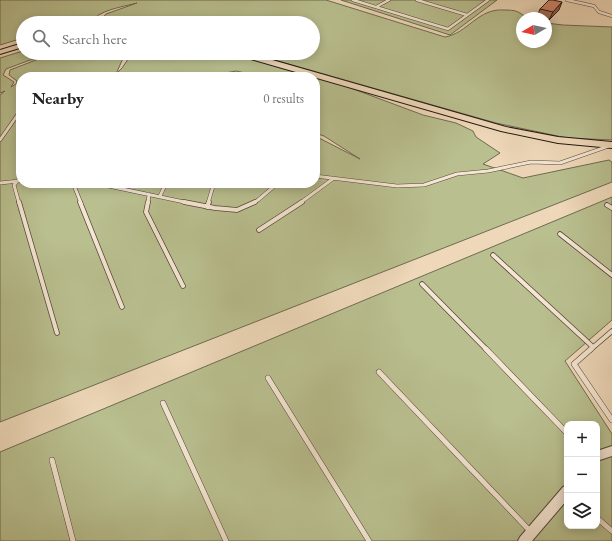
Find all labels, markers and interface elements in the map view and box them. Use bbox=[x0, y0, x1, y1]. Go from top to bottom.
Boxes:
north arrow bbox=[516, 12, 552, 48]
search box bbox=[16, 16, 320, 60]
icon: search bbox=[30, 27, 52, 49]
text: Search here bbox=[62, 29, 127, 48]
text: Nearby bbox=[32, 87, 84, 109]
text: 0 results bbox=[263, 90, 304, 107]
map controls bbox=[564, 421, 600, 529]
button: + bbox=[564, 421, 600, 457]
button: − bbox=[564, 457, 600, 493]
button: layers bbox=[564, 493, 600, 529]

